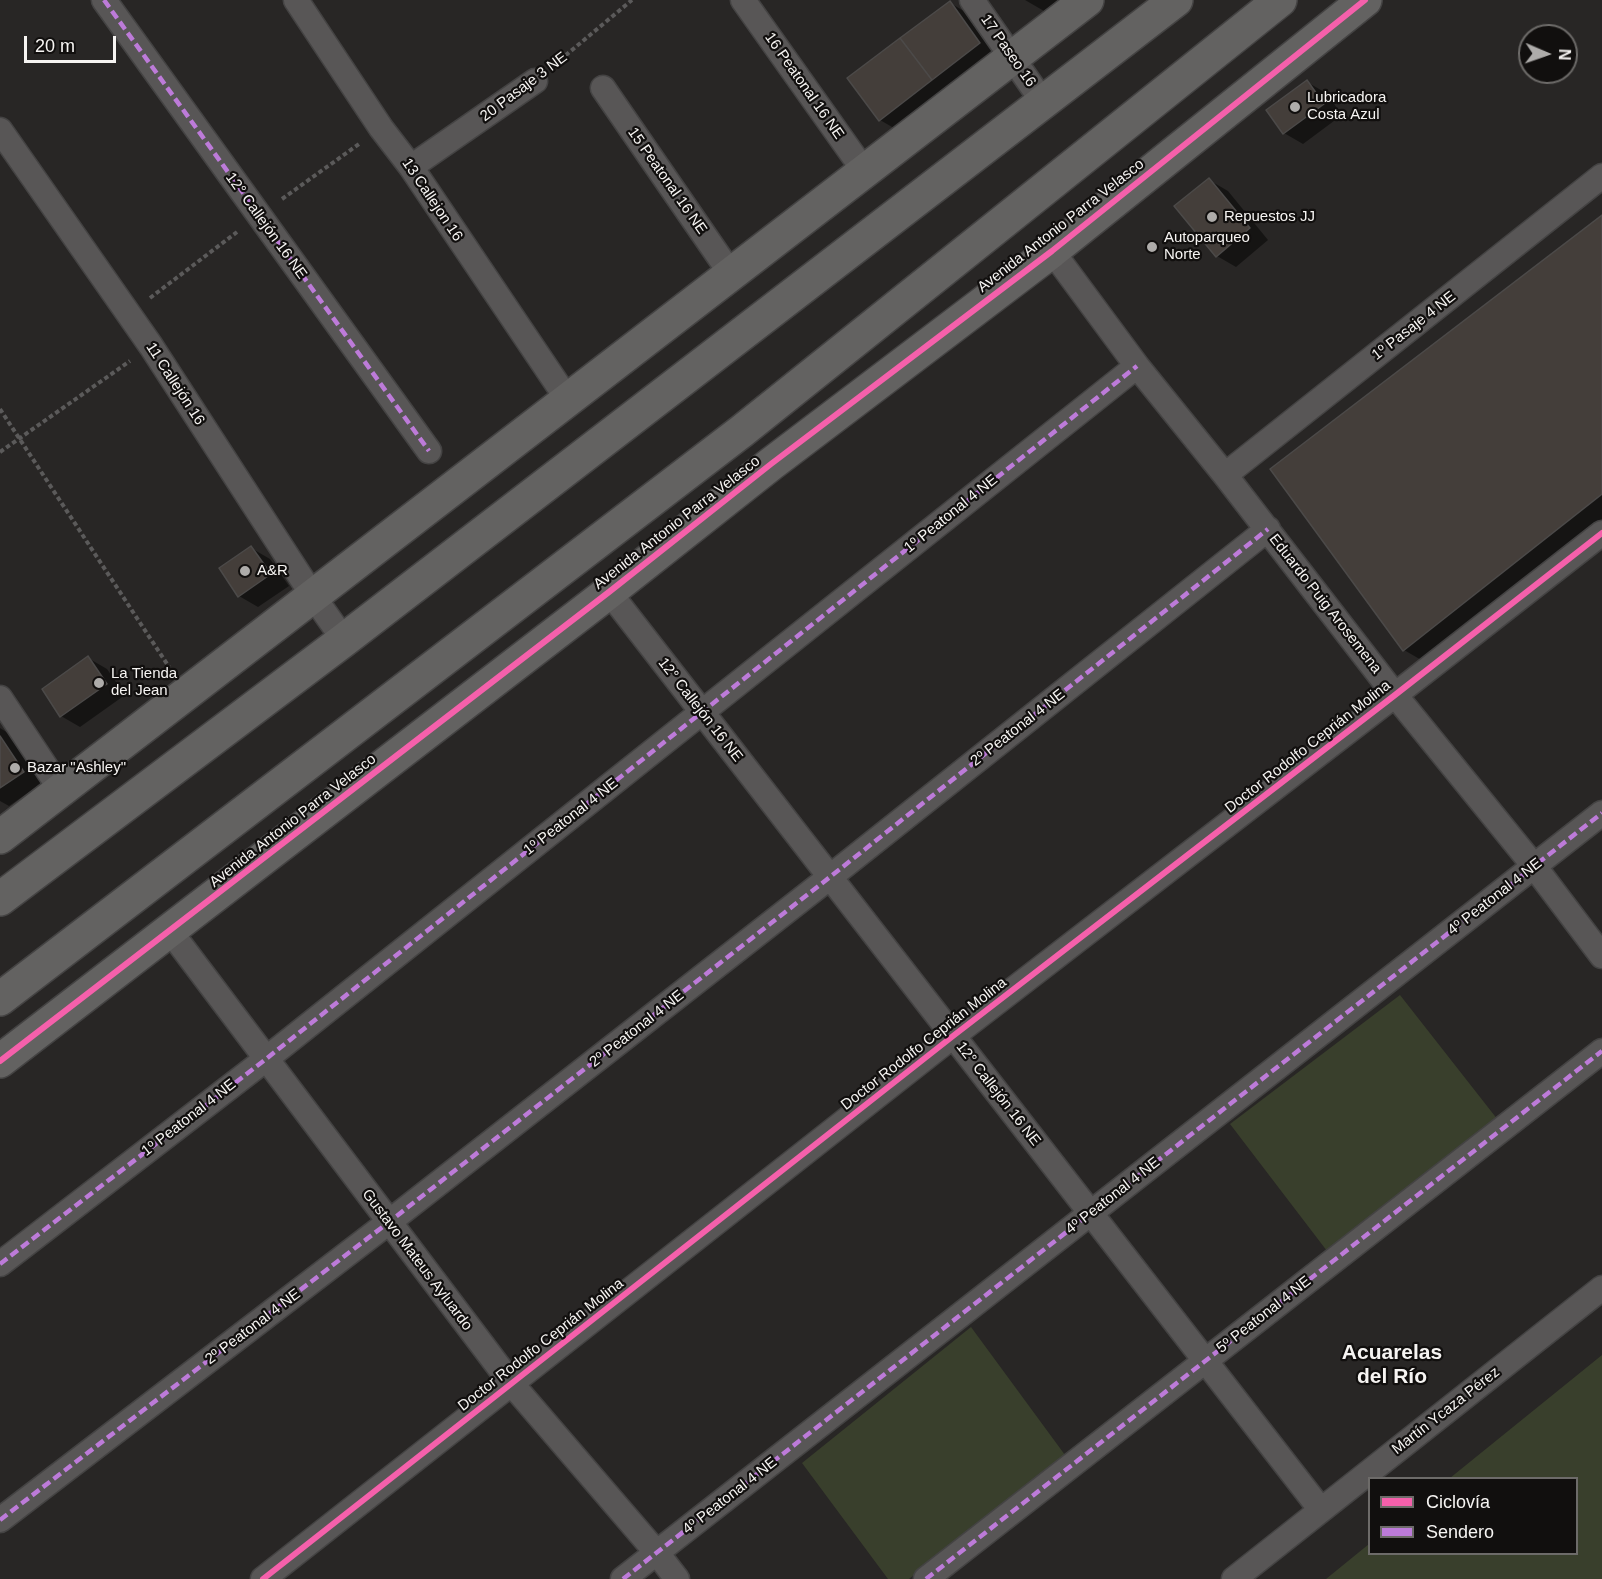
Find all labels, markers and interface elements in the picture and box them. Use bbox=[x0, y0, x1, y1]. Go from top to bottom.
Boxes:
street label: 17 Paseo 16 bbox=[976, 11, 1040, 91]
scale bar bbox=[27, 24, 118, 62]
north arrow bbox=[1518, 24, 1578, 84]
street label: 16 Peatonal 16 NE bbox=[761, 29, 847, 143]
text: 20 m bbox=[35, 36, 75, 56]
street label: 20 Pasaje 3 NE bbox=[477, 48, 571, 126]
text: N bbox=[1556, 49, 1573, 61]
place label: Lubricadora Costa Azul bbox=[1307, 89, 1386, 124]
marker: Lubricadora Costa Azul bbox=[1288, 100, 1302, 114]
street label: 15 Peatonal 16 NE bbox=[624, 124, 710, 238]
street label: 13 Callejon 16 bbox=[398, 155, 466, 245]
street label: Avenida Antonio Parra Velasco bbox=[974, 155, 1148, 297]
street label: 12° Callejón 16 NE bbox=[221, 169, 311, 283]
place label: Repuestos JJ bbox=[1224, 208, 1315, 226]
marker: Repuestos JJ bbox=[1205, 210, 1219, 224]
place label: Autoparqueo Norte bbox=[1164, 229, 1250, 264]
marker: Autoparqueo Norte bbox=[1145, 240, 1159, 254]
street label: 1º Pasaje 4 NE bbox=[1369, 288, 1459, 364]
street label: 11 Callejón 16 bbox=[142, 339, 208, 429]
street label: Avenida Antonio Parra Velasco bbox=[590, 452, 764, 594]
street label: 1º Peatonal 4 NE bbox=[901, 471, 1001, 557]
street label: Eduardo Puig Arosemena bbox=[1265, 531, 1385, 677]
place label: A&R bbox=[257, 562, 288, 580]
marker: A&R bbox=[238, 564, 252, 578]
street label: 12° Callejón 16 NE bbox=[654, 654, 746, 766]
place label: La Tienda del Jean bbox=[111, 665, 177, 700]
marker: La Tienda del Jean bbox=[92, 676, 106, 690]
street label: Doctor Rodolfo Ceprián Molina bbox=[1222, 677, 1394, 817]
street label: 2º Peatonal 4 NE bbox=[967, 686, 1069, 770]
street label: Avenida Antonio Parra Velasco bbox=[206, 750, 380, 892]
place label: Bazar "Ashley" bbox=[27, 759, 126, 777]
marker: Bazar "Ashley" bbox=[8, 761, 22, 775]
street label: 1º Peatonal 4 NE bbox=[520, 775, 622, 859]
street label: 4º Peatonal 4 NE bbox=[1444, 855, 1546, 939]
street label: Doctor Rodolfo Ceprián Molina bbox=[838, 974, 1010, 1114]
street label: 2º Peatonal 4 NE bbox=[586, 987, 688, 1071]
street label: 12° Callejón 16 NE bbox=[952, 1038, 1044, 1150]
street label: 1º Peatonal 4 NE bbox=[138, 1076, 240, 1160]
street label: 4º Peatonal 4 NE bbox=[1062, 1154, 1164, 1238]
street label: Gustavo Mateus Ayluardo bbox=[358, 1186, 476, 1334]
street label: 5º Peatonal 4 NE bbox=[1213, 1273, 1315, 1357]
street label: Doctor Rodolfo Ceprián Molina bbox=[455, 1275, 627, 1415]
street label: 2º Peatonal 4 NE bbox=[202, 1285, 304, 1369]
district label: Acuarelas del Río bbox=[1342, 1340, 1442, 1390]
street label: Martín Ycaza Pérez bbox=[1389, 1363, 1503, 1459]
street label: 4º Peatonal 4 NE bbox=[679, 1454, 781, 1538]
legend bbox=[1368, 1477, 1578, 1555]
text: Ciclovía bbox=[1426, 1492, 1490, 1512]
text: Sendero bbox=[1426, 1522, 1494, 1542]

